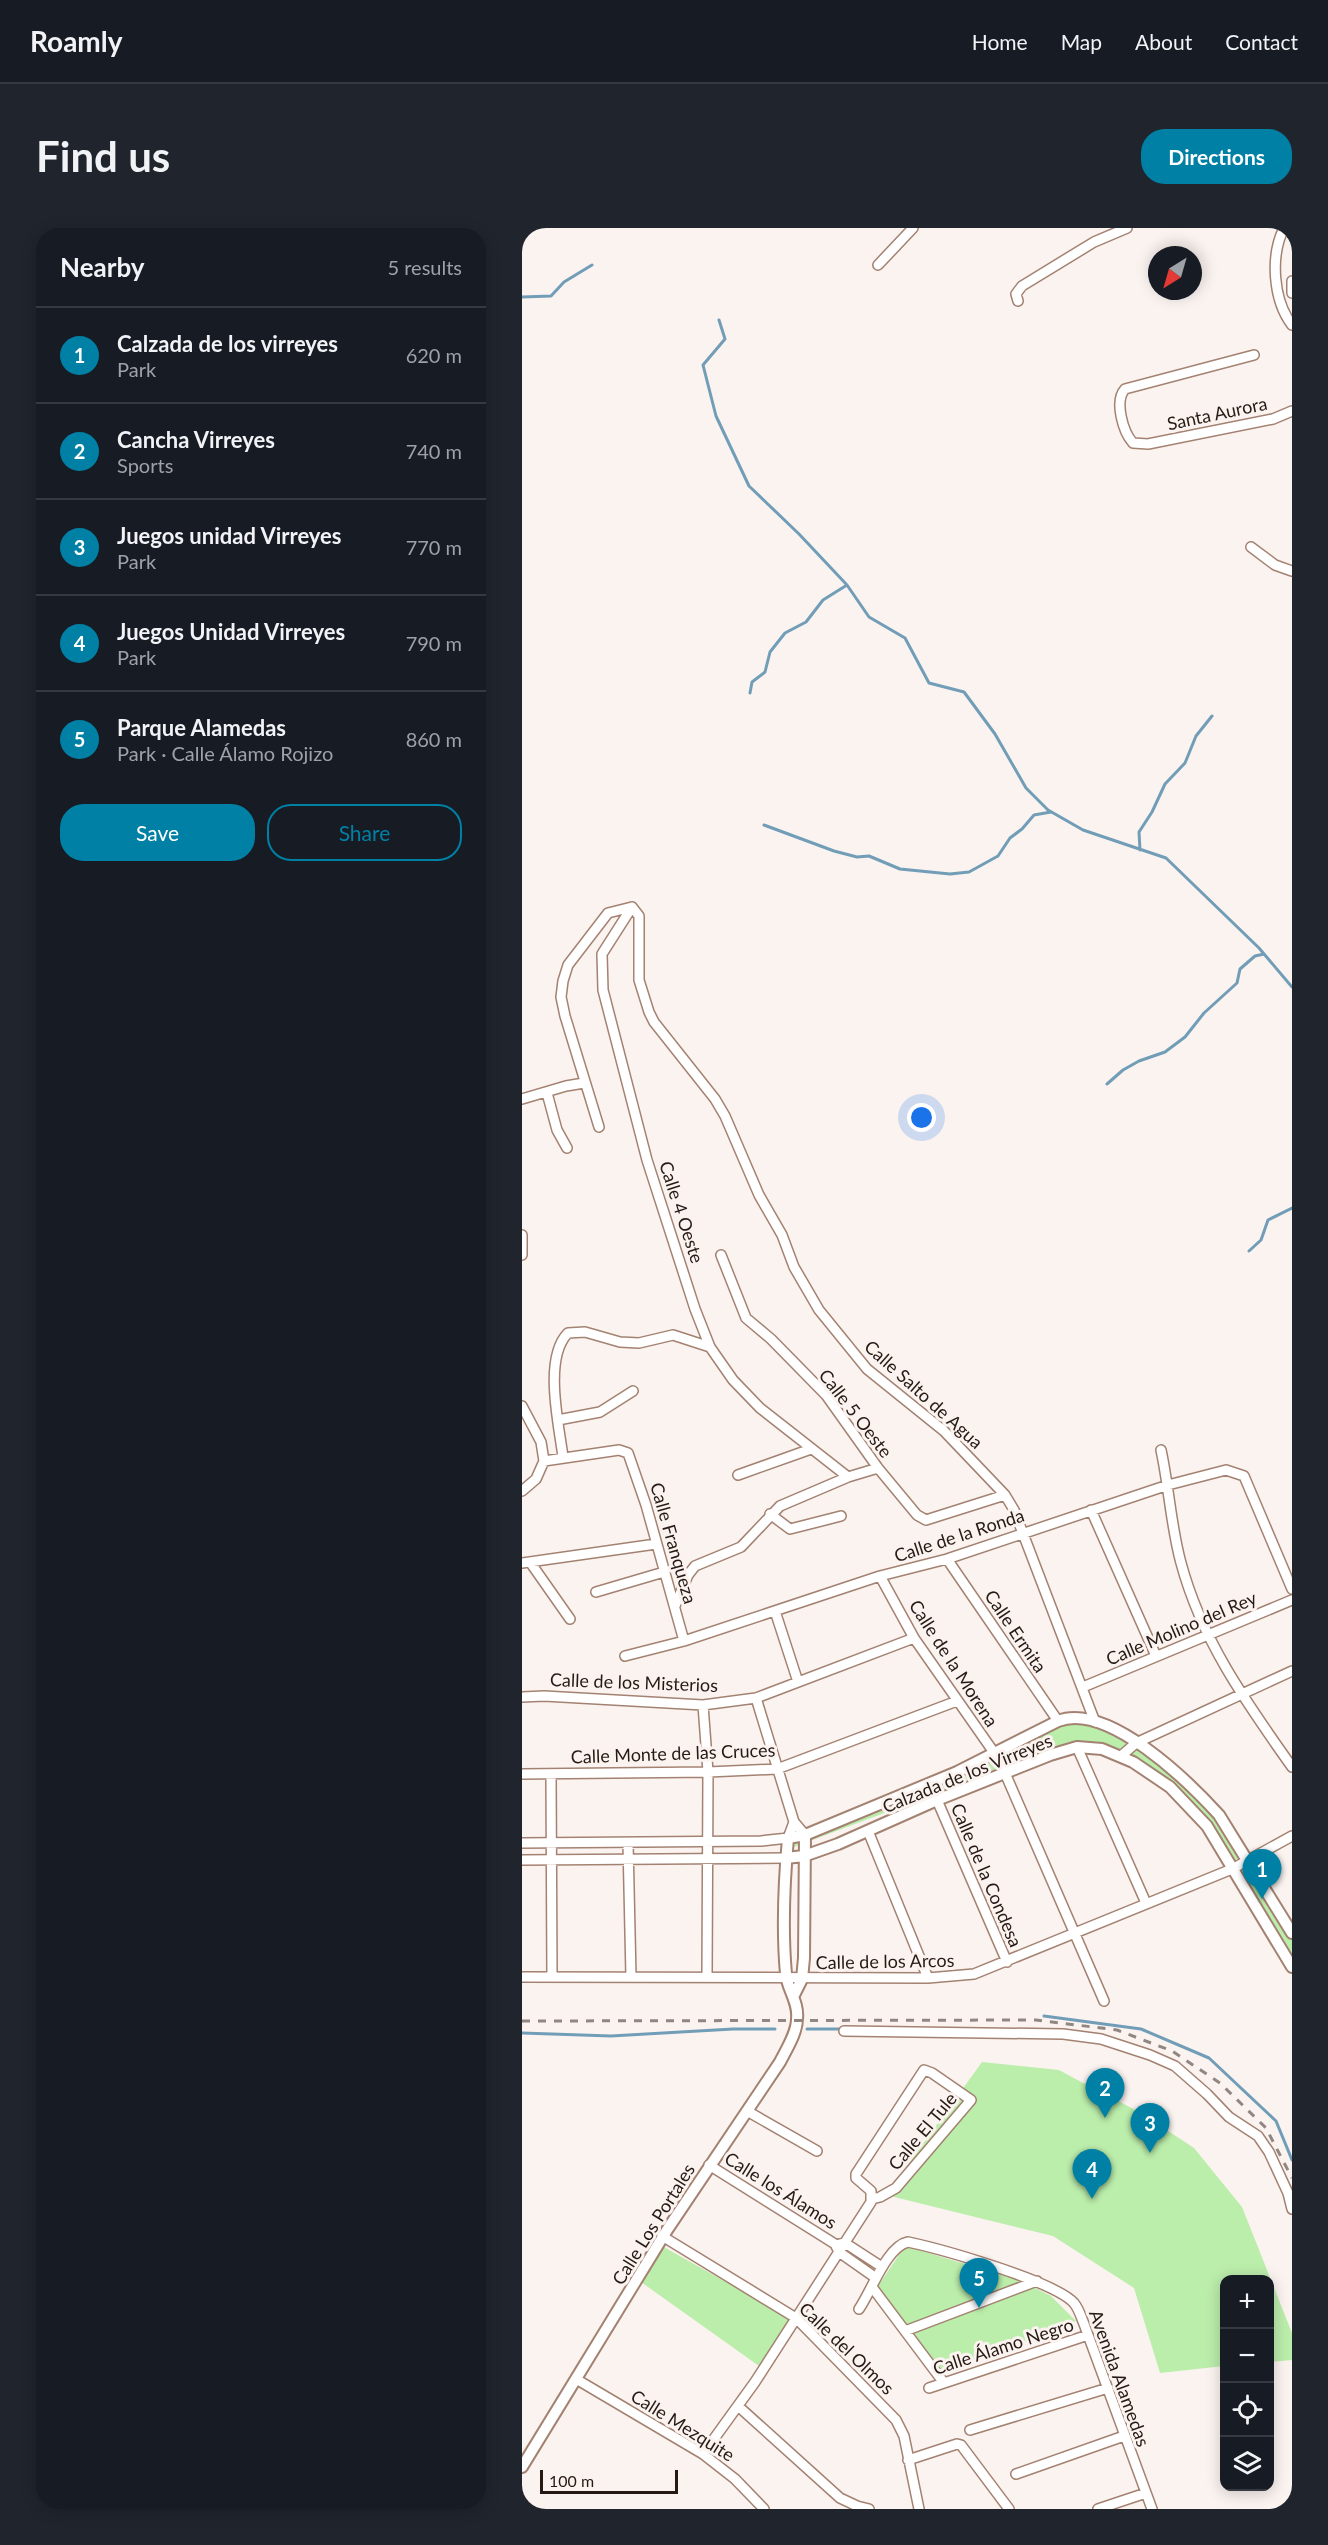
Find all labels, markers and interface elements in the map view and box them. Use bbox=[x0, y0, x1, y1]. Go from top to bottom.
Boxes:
text: Roamly bbox=[30, 24, 123, 58]
text: Home bbox=[972, 29, 1028, 54]
text: Map bbox=[1061, 29, 1102, 54]
text: About bbox=[1135, 29, 1192, 54]
text: Contact bbox=[1225, 29, 1298, 54]
button: Directions bbox=[1141, 129, 1292, 184]
text: Find us bbox=[36, 131, 170, 181]
north arrow bbox=[1148, 246, 1202, 300]
text: Nearby bbox=[60, 251, 145, 283]
text: 5 results bbox=[387, 255, 462, 279]
text: Calzada de los virreyes bbox=[117, 330, 338, 357]
text: 1 bbox=[74, 343, 85, 367]
text: 620 m bbox=[406, 343, 462, 367]
text: Park bbox=[117, 357, 156, 381]
street label: Santa Aurora bbox=[1165, 392, 1269, 434]
text: Cancha Virreyes bbox=[117, 426, 275, 453]
text: 2 bbox=[74, 439, 85, 463]
text: 740 m bbox=[406, 439, 462, 463]
text: Sports bbox=[117, 453, 173, 477]
text: Juegos unidad Virreyes bbox=[117, 522, 342, 549]
text: 3 bbox=[74, 535, 85, 559]
text: 770 m bbox=[406, 535, 462, 559]
text: Park bbox=[117, 549, 156, 573]
text: Juegos Unidad Virreyes bbox=[117, 618, 345, 645]
text: 4 bbox=[74, 631, 85, 655]
text: 790 m bbox=[406, 631, 462, 655]
text: Park bbox=[117, 645, 156, 669]
text: Parque Alamedas bbox=[117, 714, 286, 741]
text: 5 bbox=[74, 727, 85, 751]
text: 860 m bbox=[406, 727, 462, 751]
text: Park · Calle Álamo Rojizo bbox=[117, 741, 333, 765]
button: Save bbox=[60, 804, 255, 861]
button: Share bbox=[267, 804, 462, 861]
your location bbox=[907, 1103, 936, 1132]
street label: Calle 4 Oeste bbox=[655, 1158, 709, 1266]
street label: Calle Salto de Agua bbox=[860, 1335, 988, 1453]
street label: Calle 5 Oeste bbox=[815, 1364, 897, 1462]
street label: Calle Franqueza bbox=[646, 1480, 702, 1606]
street label: Calle de la Ronda bbox=[891, 1504, 1027, 1566]
street label: Calle Ermita bbox=[980, 1586, 1052, 1676]
street label: Calle Molino del Rey bbox=[1102, 1586, 1260, 1670]
street label: Calle de la Morena bbox=[905, 1595, 1003, 1731]
street label: Calle de los Misterios bbox=[550, 1668, 719, 1696]
street label: Calzada de los Virreyes bbox=[879, 1729, 1055, 1817]
street label: Calle Monte de las Cruces bbox=[570, 1738, 776, 1768]
street label: Calle de la Condesa bbox=[947, 1800, 1027, 1950]
pin: 1 bbox=[1242, 1850, 1282, 1899]
street label: Calle de los Arcos bbox=[815, 1949, 955, 1973]
pin: 2 bbox=[1086, 2068, 1124, 2118]
street label: Calle El Tule bbox=[883, 2088, 961, 2174]
pin: 3 bbox=[1130, 2104, 1170, 2153]
street label: Calle los Álamos bbox=[721, 2147, 841, 2233]
pin: 4 bbox=[1072, 2150, 1112, 2199]
street label: Calle Los Portales bbox=[607, 2159, 699, 2289]
pin: 5 bbox=[960, 2258, 998, 2308]
map controls bbox=[1220, 2275, 1274, 2491]
button: + bbox=[1220, 2275, 1274, 2329]
street label: Calle del Olmos bbox=[795, 2297, 899, 2399]
street label: Avenida Alamedas bbox=[1085, 2307, 1155, 2450]
street label: Calle Álamo Negro bbox=[930, 2313, 1076, 2379]
button: − bbox=[1220, 2329, 1274, 2383]
button: locate bbox=[1220, 2383, 1274, 2437]
street label: Calle Mezquite bbox=[627, 2384, 739, 2466]
button: layers bbox=[1220, 2437, 1274, 2491]
scale bar bbox=[540, 2467, 678, 2494]
text: 100 m bbox=[549, 2471, 594, 2490]

